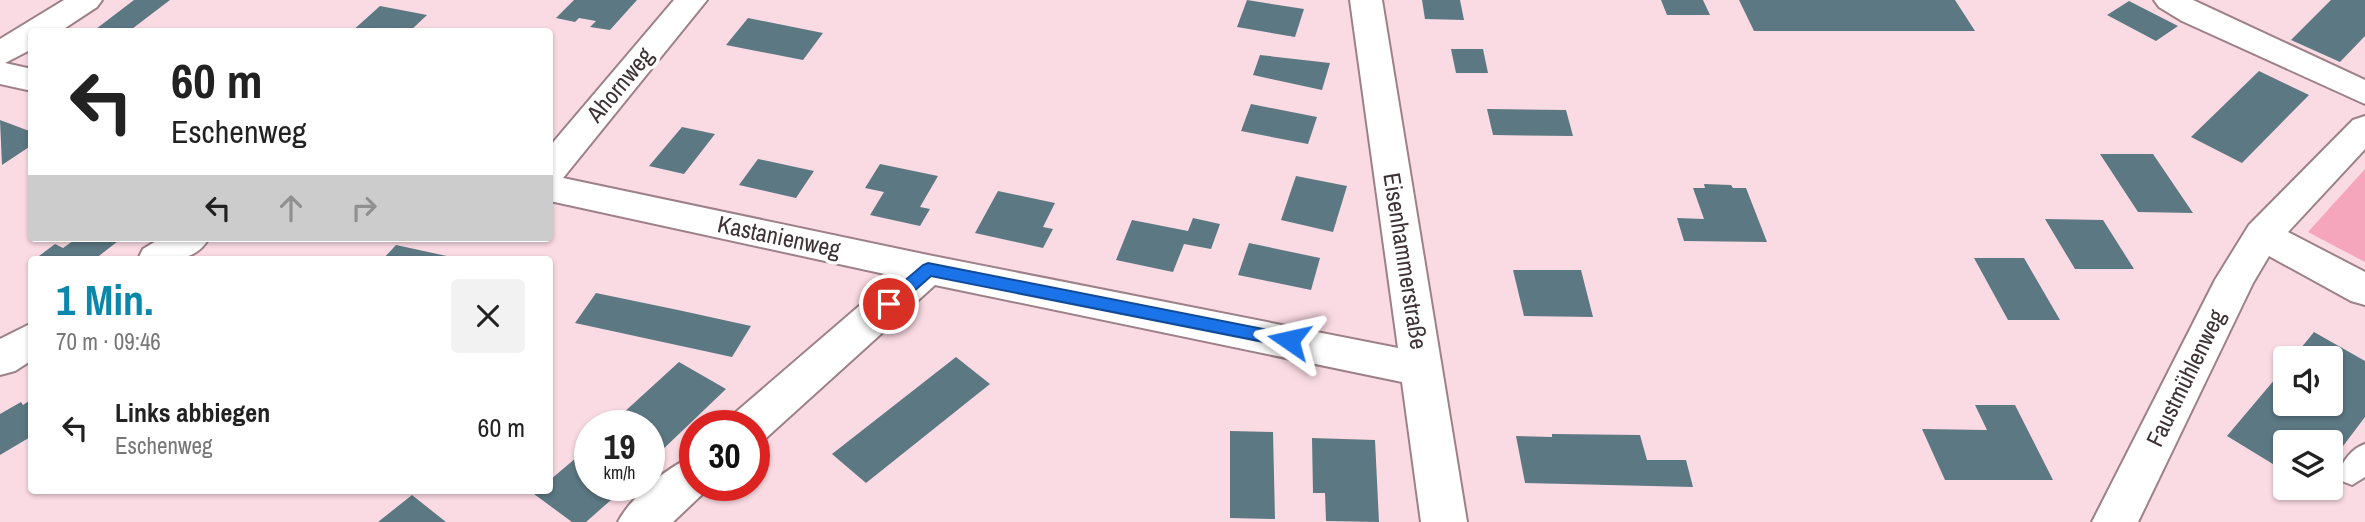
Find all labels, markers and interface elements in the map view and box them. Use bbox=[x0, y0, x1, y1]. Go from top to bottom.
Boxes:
street label: Ahornweg bbox=[578, 40, 660, 129]
text: 60 m bbox=[171, 47, 263, 113]
icon: left bbox=[56, 56, 147, 147]
text: Eschenweg bbox=[171, 110, 307, 153]
street label: Eisenhammerstraße bbox=[1376, 170, 1436, 351]
icon: left bbox=[199, 189, 237, 227]
icon: ahead bbox=[272, 189, 310, 227]
icon: right bbox=[345, 189, 383, 227]
street label: Kastanienweg bbox=[715, 207, 844, 265]
text: 1 Min. bbox=[56, 272, 154, 328]
pin bbox=[859, 274, 919, 334]
button: close bbox=[451, 279, 525, 353]
icon: arrive bbox=[870, 285, 908, 323]
position arrow bbox=[1252, 303, 1326, 377]
street label: Faustmühlenweg bbox=[2138, 304, 2232, 451]
text: 70 m · 09:46 bbox=[56, 326, 161, 357]
map controls bbox=[2273, 346, 2343, 500]
button: sound bbox=[2273, 346, 2343, 416]
text: Links abbiegen bbox=[115, 395, 270, 430]
icon: left bbox=[56, 409, 94, 447]
text: 60 m bbox=[478, 410, 525, 445]
speed limit sign: 30 bbox=[679, 410, 770, 501]
text: 19 bbox=[604, 423, 635, 470]
text: Eschenweg bbox=[115, 430, 213, 461]
button: layers bbox=[2273, 430, 2343, 500]
text: km/h bbox=[604, 460, 636, 485]

